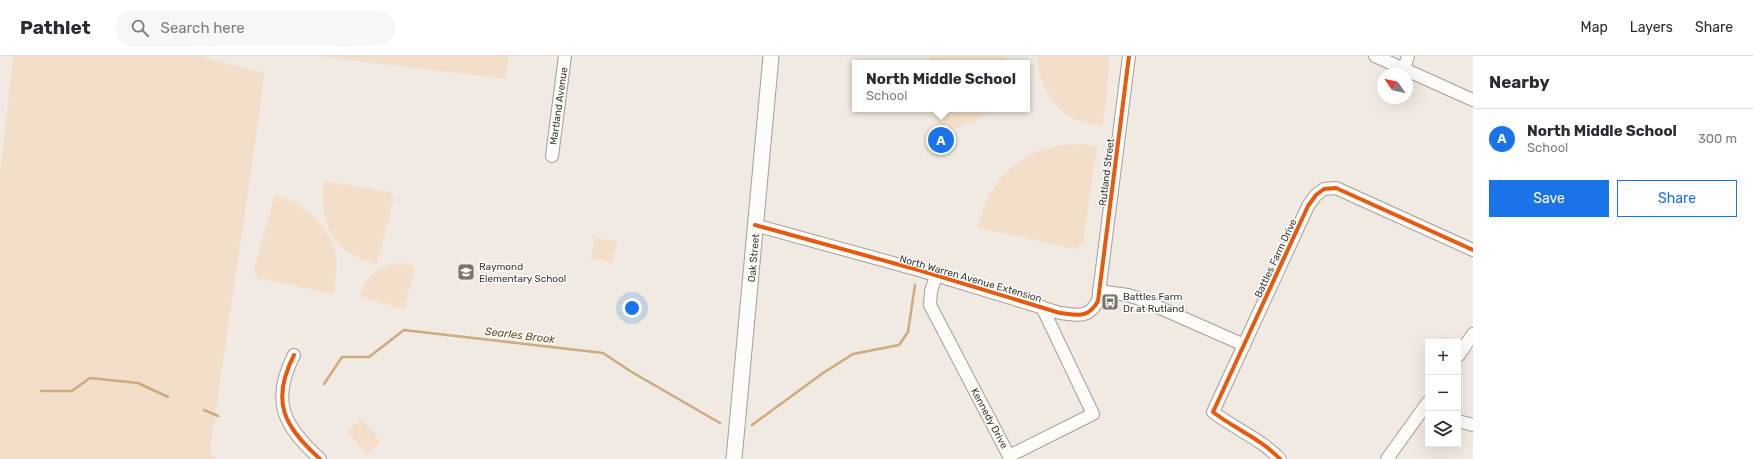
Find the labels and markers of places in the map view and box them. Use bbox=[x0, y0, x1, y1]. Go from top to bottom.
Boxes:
pin: A bbox=[928, 125, 954, 155]
place label: Raymond Elementary School bbox=[479, 261, 566, 285]
school or university icon: Raymond Elementary School bbox=[456, 262, 476, 282]
place label: Battles Farm Dr at Rutland bbox=[1123, 291, 1184, 315]
bus stop icon: Battles Farm Dr at Rutland bbox=[1100, 292, 1120, 312]

